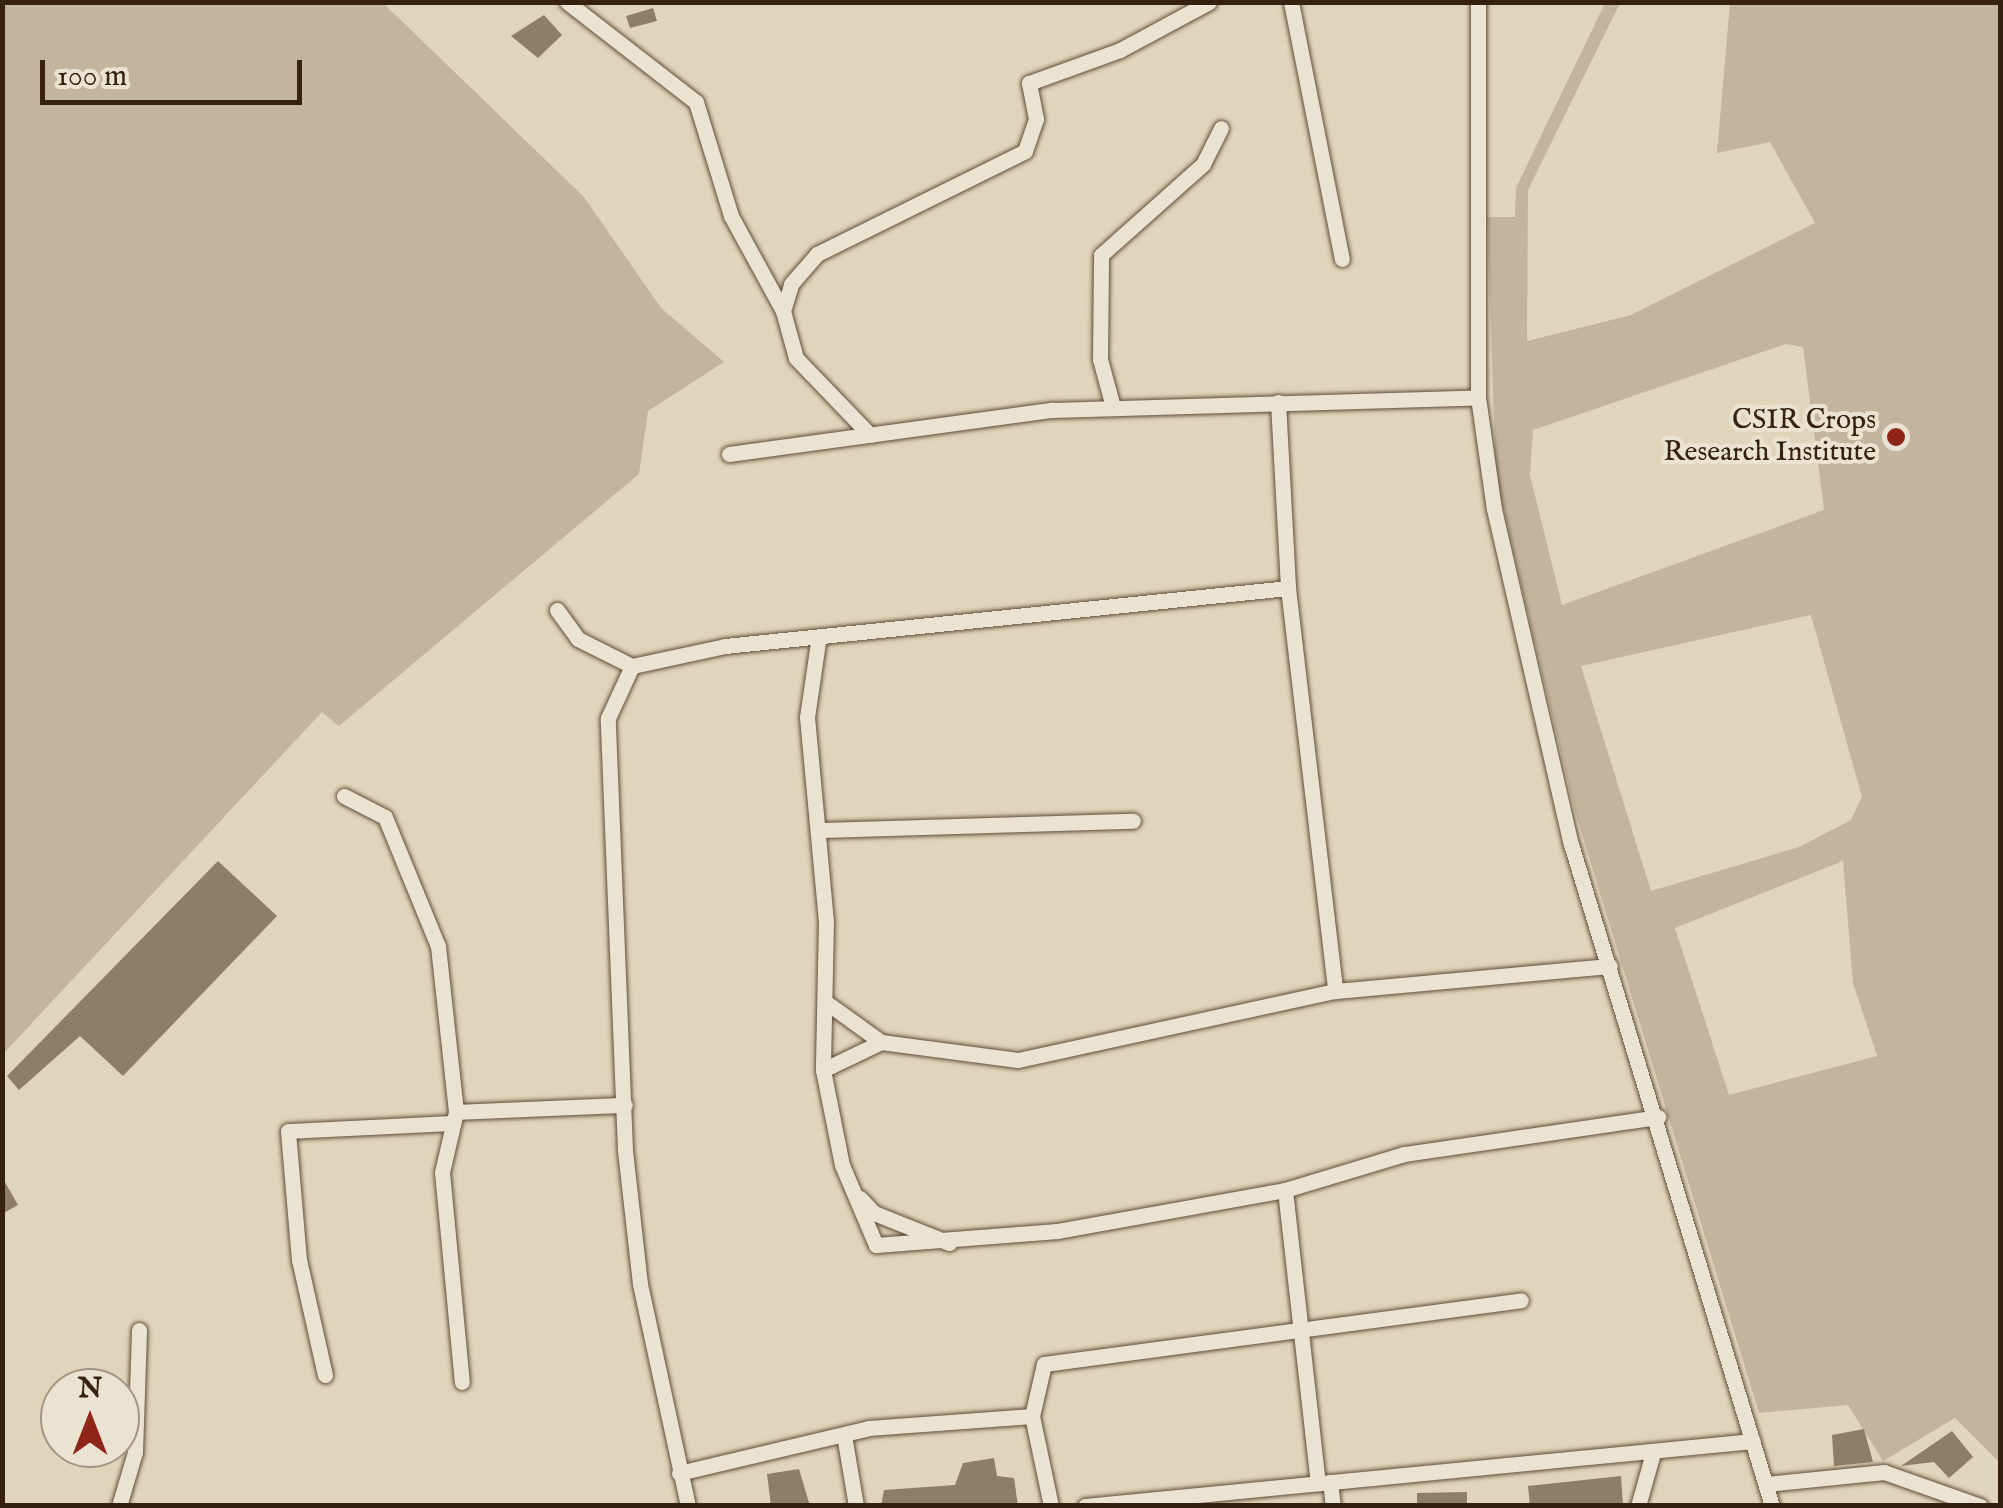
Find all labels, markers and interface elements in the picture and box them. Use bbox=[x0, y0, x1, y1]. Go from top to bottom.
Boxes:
scale bar bbox=[45, 40, 308, 102]
text: 100 m bbox=[57, 58, 127, 96]
place label: CSIR Crops Research Institute bbox=[1663, 404, 1876, 470]
marker: CSIR Crops Research Institute bbox=[1885, 426, 1907, 448]
north arrow bbox=[40, 1368, 140, 1468]
text: N bbox=[78, 1372, 102, 1407]

